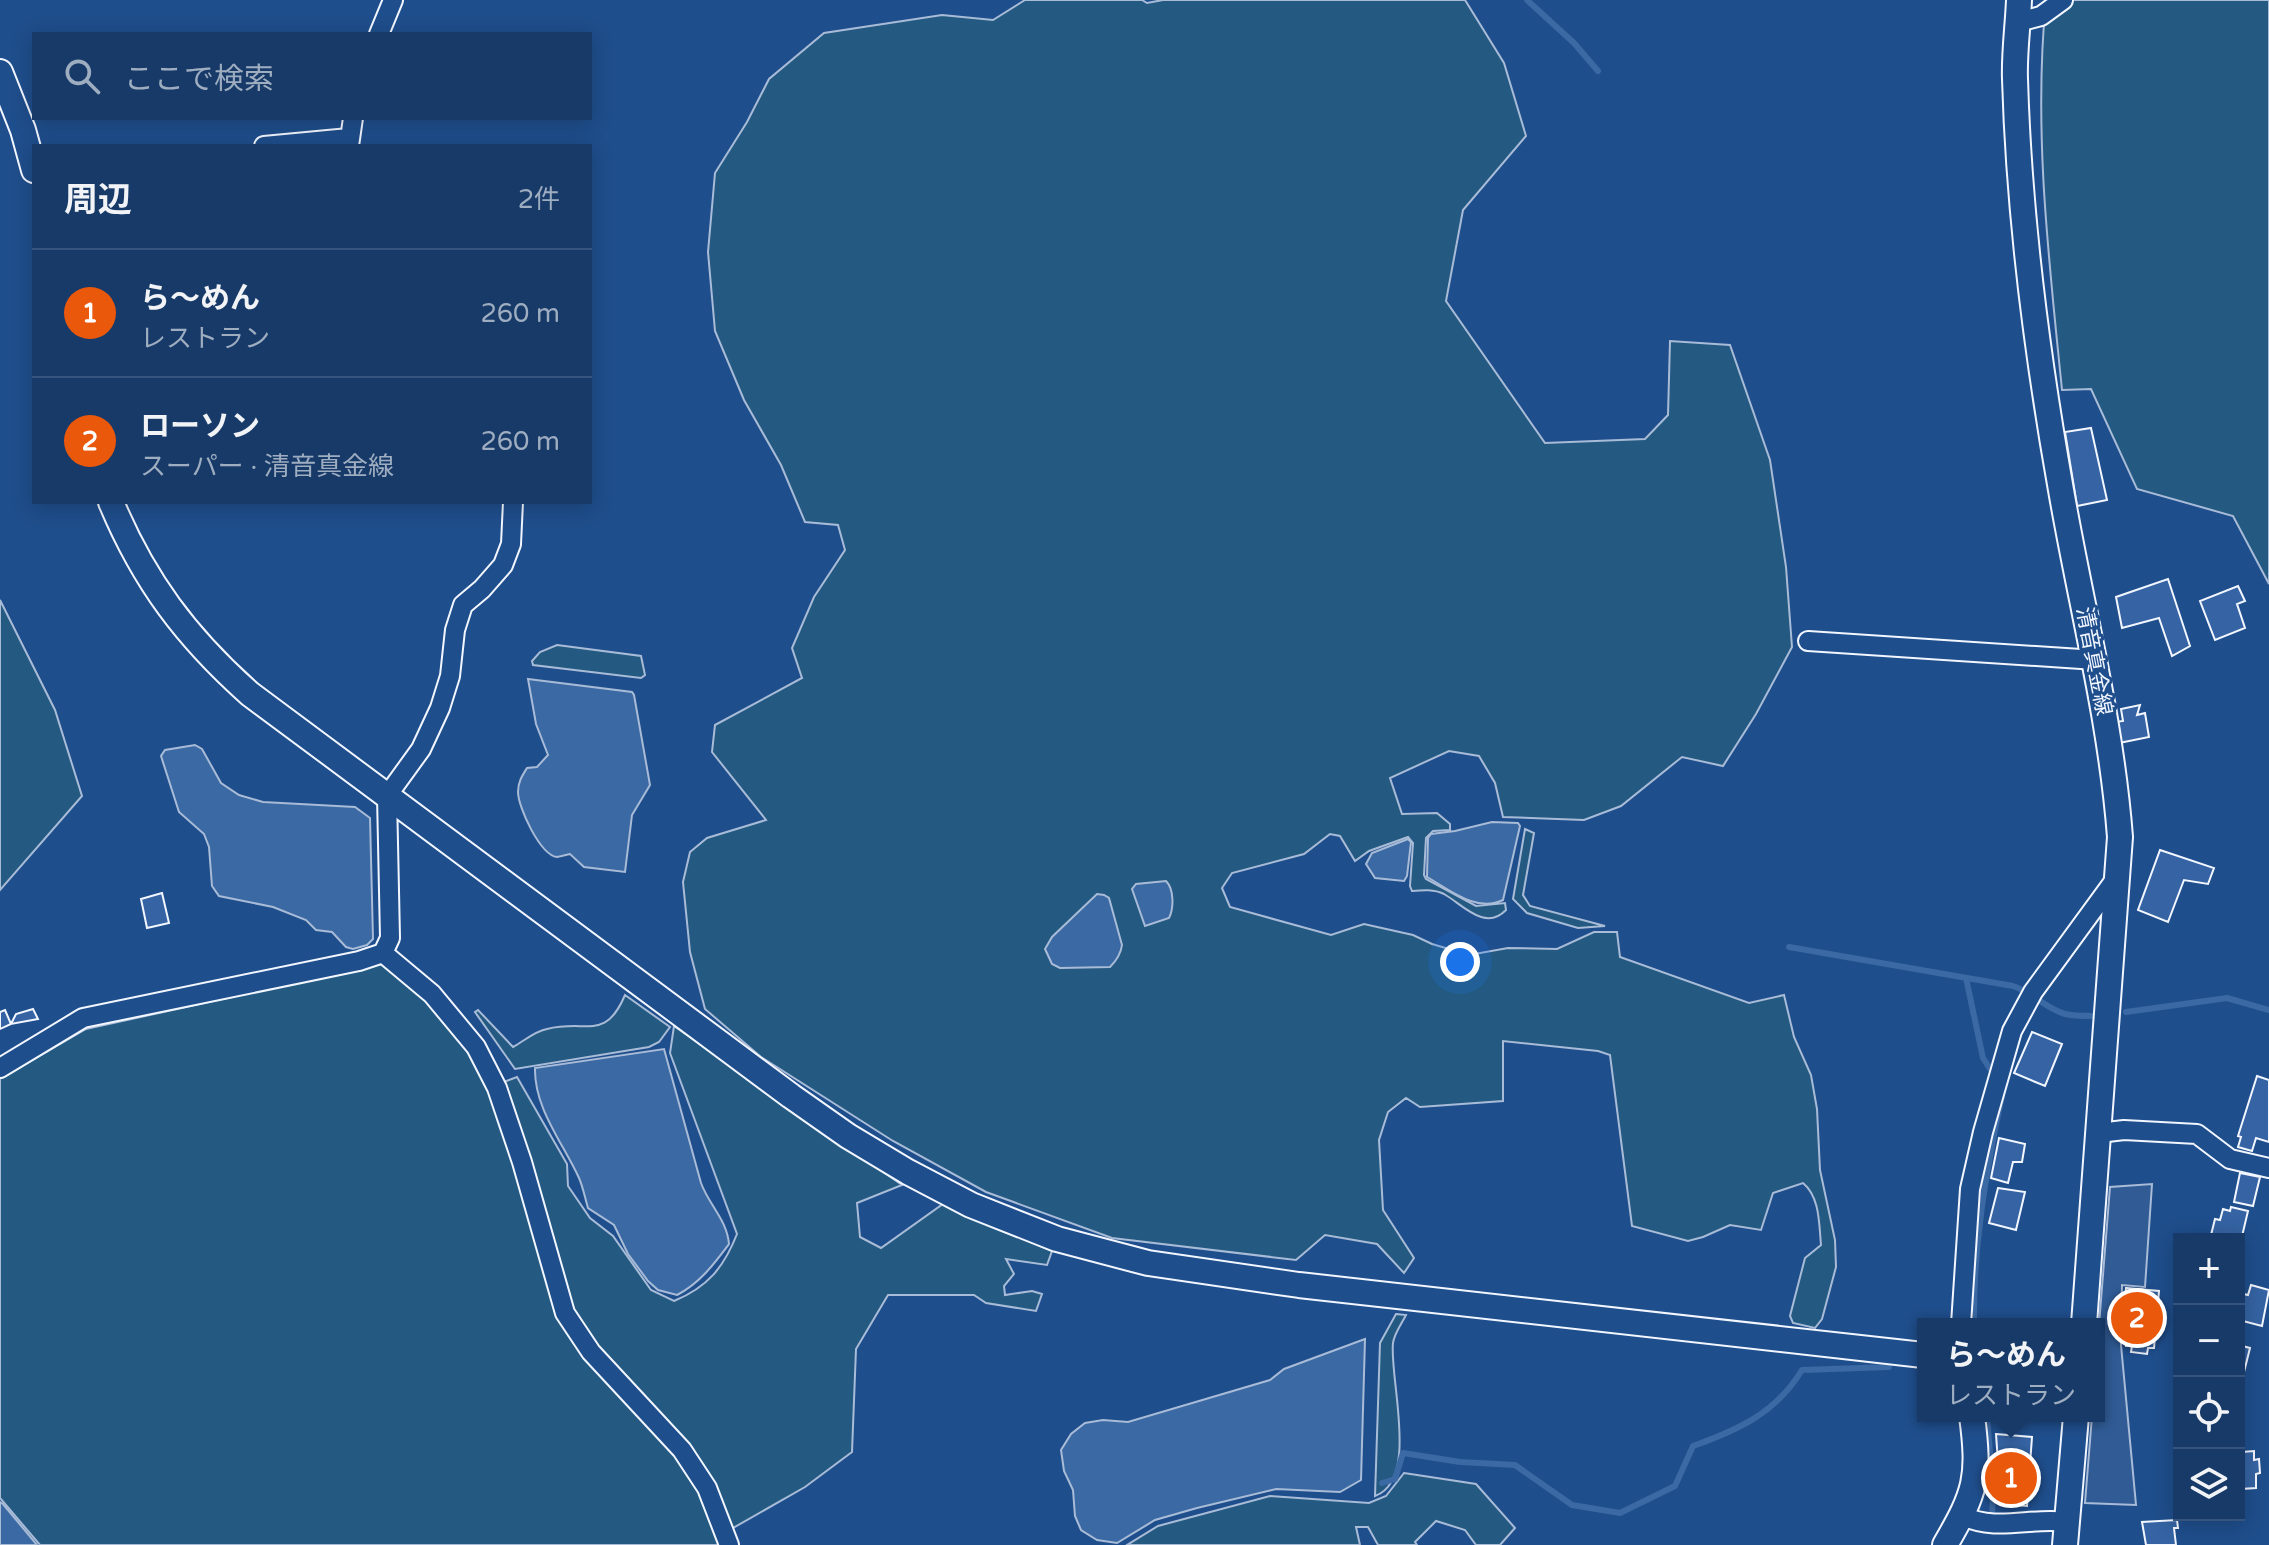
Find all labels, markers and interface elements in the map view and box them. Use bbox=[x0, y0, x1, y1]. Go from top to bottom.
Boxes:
search box bbox=[32, 32, 592, 120]
icon: search bbox=[60, 54, 104, 98]
text: ここで検索 bbox=[124, 61, 274, 98]
text: 周辺 bbox=[64, 180, 132, 221]
text: 2件 bbox=[518, 184, 560, 215]
text: ら～めん bbox=[140, 280, 260, 317]
text: 1 bbox=[82, 298, 98, 329]
text: 260 m bbox=[480, 298, 560, 329]
text: レストラン bbox=[140, 323, 270, 354]
text: ローソン bbox=[140, 408, 260, 445]
text: 2 bbox=[82, 426, 98, 457]
text: 260 m bbox=[480, 426, 560, 457]
text: スーパー · 清音真金線 bbox=[140, 451, 394, 482]
street label: 清音真金線 bbox=[2071, 605, 2117, 718]
your location bbox=[1440, 942, 1480, 982]
map controls bbox=[2173, 1233, 2245, 1521]
button: + bbox=[2173, 1233, 2245, 1305]
pin: 2 bbox=[2111, 1288, 2163, 1348]
button: − bbox=[2173, 1305, 2245, 1377]
popup bbox=[1917, 1318, 2105, 1422]
text: ら～めん bbox=[1946, 1337, 2066, 1374]
button: locate bbox=[2173, 1377, 2245, 1449]
text: レストラン bbox=[1946, 1380, 2076, 1411]
pin: 1 bbox=[1985, 1448, 2037, 1508]
button: layers bbox=[2173, 1449, 2245, 1521]

